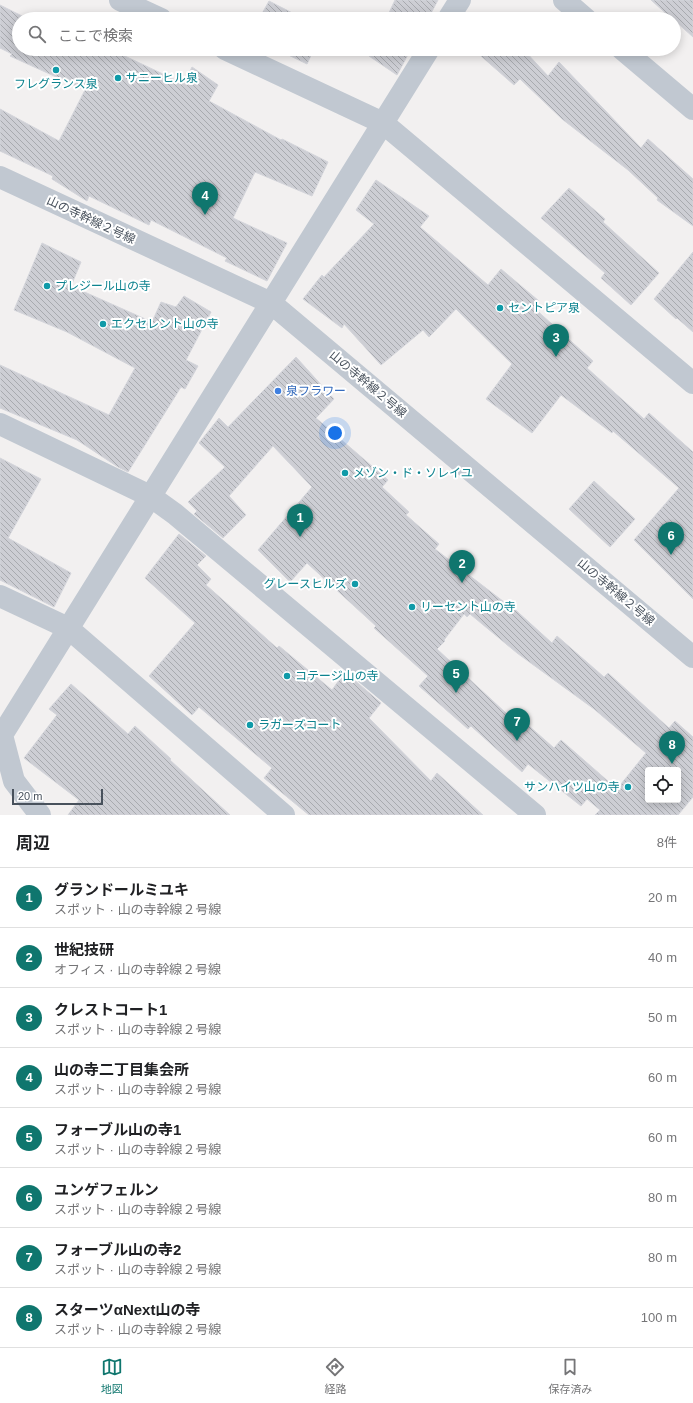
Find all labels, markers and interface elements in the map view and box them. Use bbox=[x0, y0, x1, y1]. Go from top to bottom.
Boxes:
search box bbox=[12, 12, 681, 56]
icon: search bbox=[26, 23, 48, 45]
text: ここで検索 bbox=[58, 27, 133, 44]
marker: フレグランス泉 bbox=[51, 65, 61, 75]
place label: サニーヒル泉 bbox=[126, 71, 198, 85]
marker: サニーヒル泉 bbox=[113, 73, 123, 83]
place label: フレグランス泉 bbox=[14, 77, 98, 91]
pin: 4 bbox=[192, 182, 218, 215]
street label: 山の寺幹線２号線 bbox=[45, 193, 137, 247]
place label: プレジール山の寺 bbox=[55, 279, 151, 293]
marker: プレジール山の寺 bbox=[42, 281, 52, 291]
place label: セントピア泉 bbox=[508, 301, 580, 315]
marker: セントピア泉 bbox=[495, 303, 505, 313]
place label: エクセレント山の寺 bbox=[111, 317, 219, 331]
marker: エクセレント山の寺 bbox=[98, 319, 108, 329]
pin: 3 bbox=[543, 324, 569, 357]
street label: 山の寺幹線２号線 bbox=[327, 348, 409, 420]
place label: 泉フラワー bbox=[286, 384, 346, 398]
marker: 泉フラワー bbox=[273, 386, 283, 396]
your location bbox=[325, 423, 345, 443]
place label: メゾン・ド・ソレイユ bbox=[353, 466, 473, 480]
marker: メゾン・ド・ソレイユ bbox=[340, 468, 350, 478]
pin: 1 bbox=[287, 504, 313, 537]
pin: 6 bbox=[658, 522, 684, 555]
pin: 2 bbox=[449, 550, 475, 583]
street label: 山の寺幹線２号線 bbox=[575, 556, 657, 628]
place label: グレースヒルズ bbox=[264, 577, 347, 591]
marker: グレースヒルズ bbox=[350, 579, 360, 589]
place label: リーセント山の寺 bbox=[420, 600, 516, 614]
marker: リーセント山の寺 bbox=[407, 602, 417, 612]
pin: 5 bbox=[443, 660, 469, 693]
place label: コテージ山の寺 bbox=[295, 669, 379, 683]
marker: コテージ山の寺 bbox=[282, 671, 292, 681]
pin: 7 bbox=[504, 708, 530, 741]
place label: ラガーズコート bbox=[258, 718, 341, 732]
marker: ラガーズコート bbox=[245, 720, 255, 730]
pin: 8 bbox=[659, 731, 685, 764]
map controls bbox=[645, 767, 681, 803]
button: locate bbox=[645, 767, 681, 803]
place label: サンハイツ山の寺 bbox=[524, 780, 620, 794]
marker: サンハイツ山の寺 bbox=[623, 782, 633, 792]
scale bar bbox=[12, 787, 103, 806]
text: 20 m bbox=[18, 790, 42, 802]
text: 周辺 bbox=[16, 834, 50, 853]
text: 8件 bbox=[657, 835, 677, 850]
text: グランドールミユキ bbox=[54, 881, 189, 898]
text: 1 bbox=[25, 890, 33, 905]
text: 20 m bbox=[648, 890, 677, 905]
text: スポット · 山の寺幹線２号線 bbox=[54, 902, 222, 917]
text: 世紀技研 bbox=[54, 941, 114, 958]
text: 2 bbox=[25, 950, 33, 965]
text: 40 m bbox=[648, 950, 677, 965]
text: オフィス · 山の寺幹線２号線 bbox=[54, 962, 221, 977]
text: クレストコート1 bbox=[54, 1001, 167, 1018]
text: 3 bbox=[25, 1010, 33, 1025]
text: 50 m bbox=[648, 1010, 677, 1025]
text: スポット · 山の寺幹線２号線 bbox=[54, 1022, 222, 1037]
text: 山の寺二丁目集会所 bbox=[54, 1061, 189, 1078]
text: 4 bbox=[25, 1070, 33, 1085]
text: 60 m bbox=[648, 1070, 677, 1085]
text: スポット · 山の寺幹線２号線 bbox=[54, 1082, 222, 1097]
text: フォーブル山の寺1 bbox=[54, 1121, 181, 1138]
text: 5 bbox=[25, 1130, 33, 1145]
text: 60 m bbox=[648, 1130, 677, 1145]
text: スポット · 山の寺幹線２号線 bbox=[54, 1142, 222, 1157]
text: ユンゲフェルン bbox=[54, 1181, 159, 1198]
text: 6 bbox=[25, 1190, 33, 1205]
text: 80 m bbox=[648, 1190, 677, 1205]
text: スポット · 山の寺幹線２号線 bbox=[54, 1202, 222, 1217]
text: フォーブル山の寺2 bbox=[54, 1241, 181, 1258]
text: 7 bbox=[25, 1250, 33, 1265]
text: 80 m bbox=[648, 1250, 677, 1265]
text: スポット · 山の寺幹線２号線 bbox=[54, 1262, 222, 1277]
text: スターツαNext山の寺 bbox=[54, 1301, 200, 1318]
text: 8 bbox=[25, 1310, 33, 1325]
text: 100 m bbox=[641, 1310, 677, 1325]
text: スポット · 山の寺幹線２号線 bbox=[54, 1322, 222, 1337]
tab: 地図 bbox=[101, 1356, 123, 1396]
tab: 経路 bbox=[324, 1356, 346, 1396]
tab: 保存済み bbox=[548, 1356, 592, 1396]

